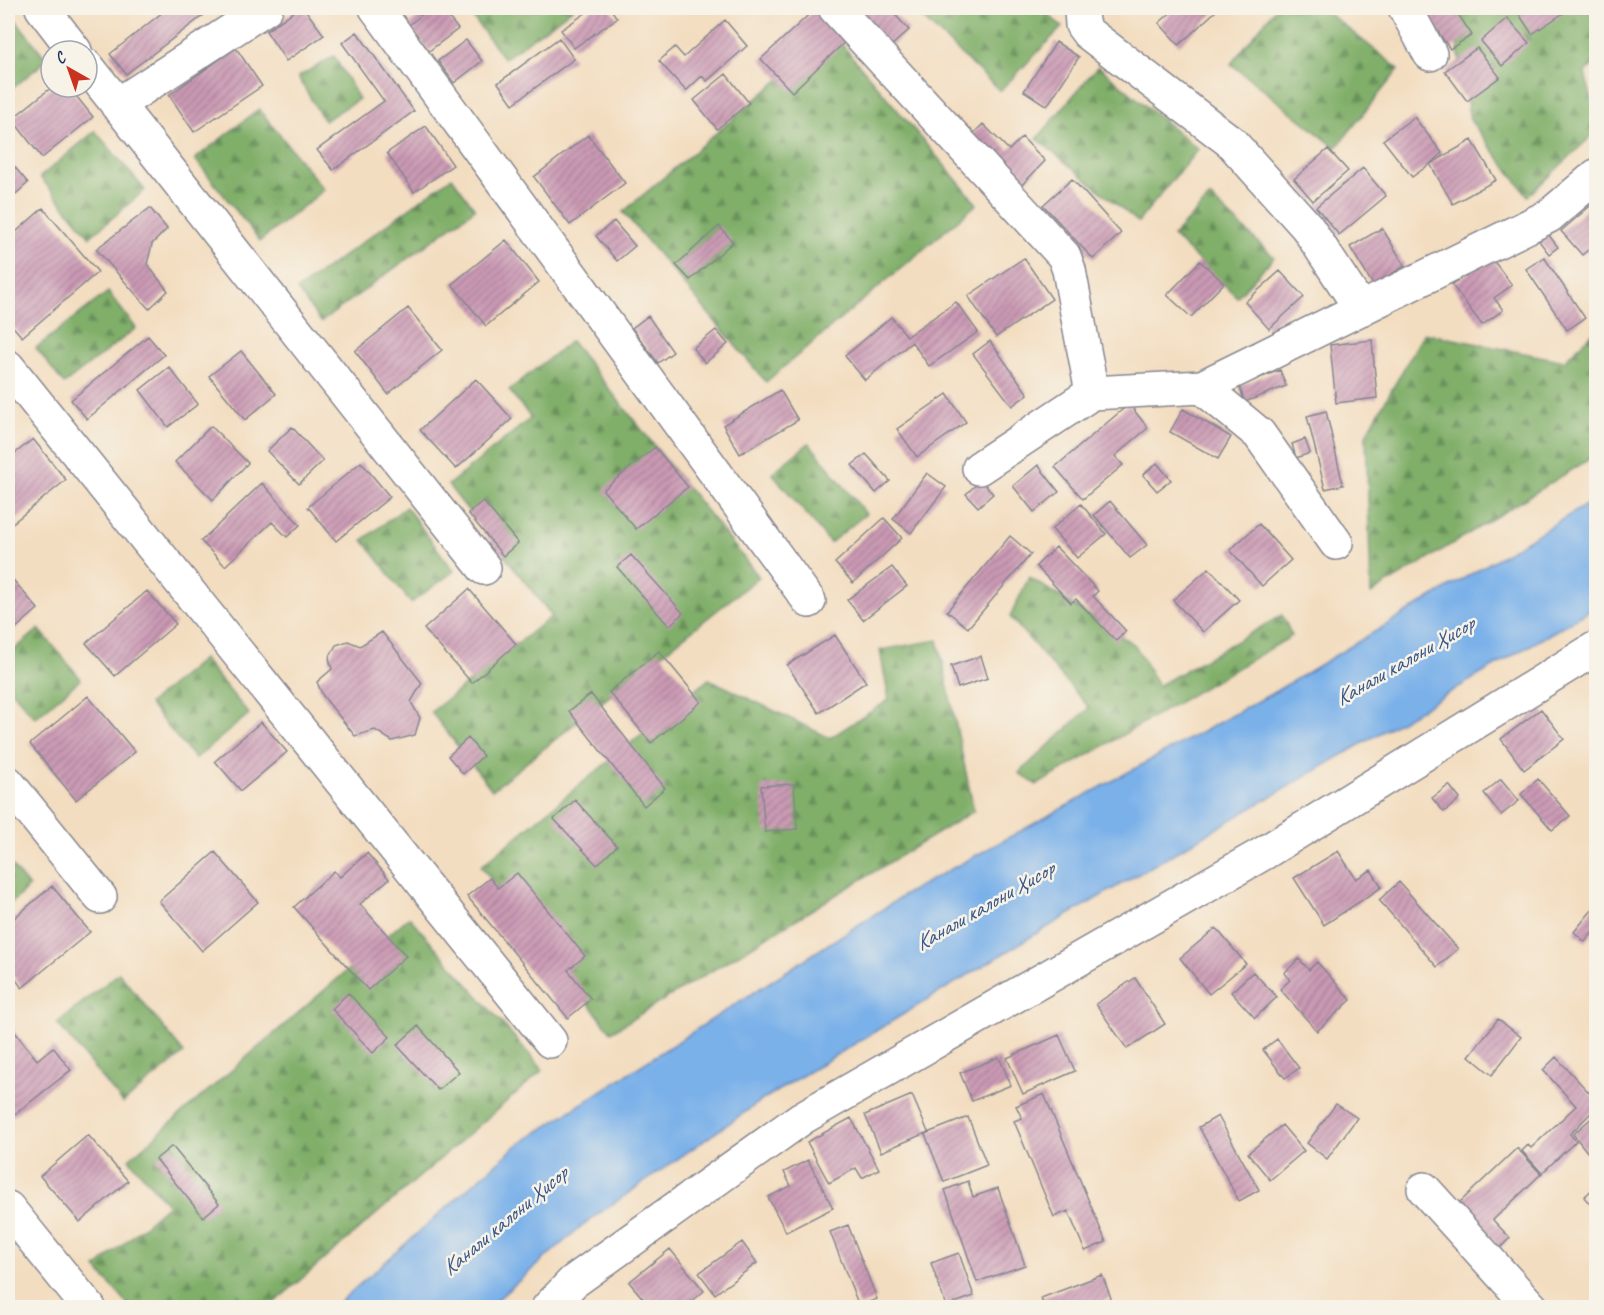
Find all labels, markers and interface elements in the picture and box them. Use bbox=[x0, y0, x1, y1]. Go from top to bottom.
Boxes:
north arrow bbox=[39, 39, 99, 99]
text: С bbox=[51, 47, 71, 68]
water label: Канали калони Ҳисор bbox=[1330, 608, 1482, 712]
water label: Канали калони Ҳисор bbox=[910, 853, 1062, 957]
water label: Канали калони Ҳисор bbox=[436, 1158, 576, 1282]

